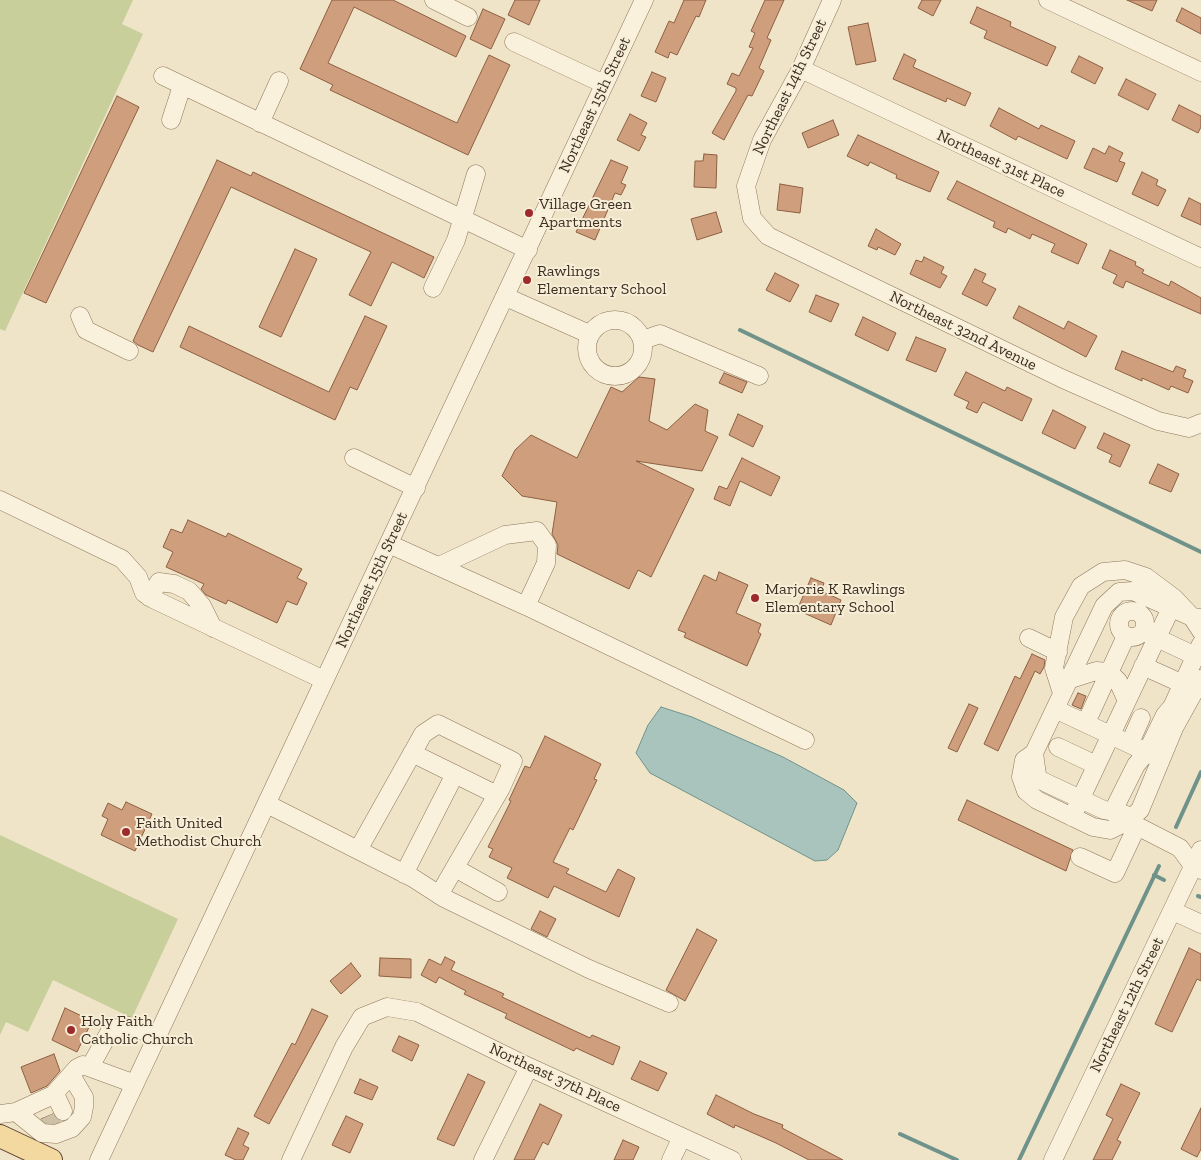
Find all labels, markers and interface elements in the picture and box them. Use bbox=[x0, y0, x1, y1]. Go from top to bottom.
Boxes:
street label: Northeast 14th Street bbox=[749, 16, 831, 158]
street label: Northeast 15th Street bbox=[555, 34, 635, 176]
street label: Northeast 31st Place bbox=[934, 126, 1068, 202]
place label: Village Green Apartments bbox=[539, 194, 632, 232]
marker: Village Green Apartments bbox=[523, 207, 535, 219]
place label: Rawlings Elementary School bbox=[537, 261, 666, 299]
marker: Rawlings Elementary School bbox=[521, 274, 533, 286]
street label: Northeast 32nd Avenue bbox=[886, 287, 1040, 375]
street label: Northeast 15th Street bbox=[332, 509, 412, 651]
place label: Marjorie K Rawlings Elementary School bbox=[765, 579, 905, 617]
marker: Marjorie K Rawlings Elementary School bbox=[749, 592, 761, 604]
place label: Faith United Methodist Church bbox=[136, 813, 262, 851]
marker: Faith United Methodist Church bbox=[120, 826, 132, 838]
street label: Northeast 12th Street bbox=[1086, 934, 1168, 1076]
place label: Holy Faith Catholic Church bbox=[81, 1011, 193, 1049]
marker: Holy Faith Catholic Church bbox=[65, 1024, 77, 1036]
street label: Northeast 37th Place bbox=[486, 1039, 624, 1117]

